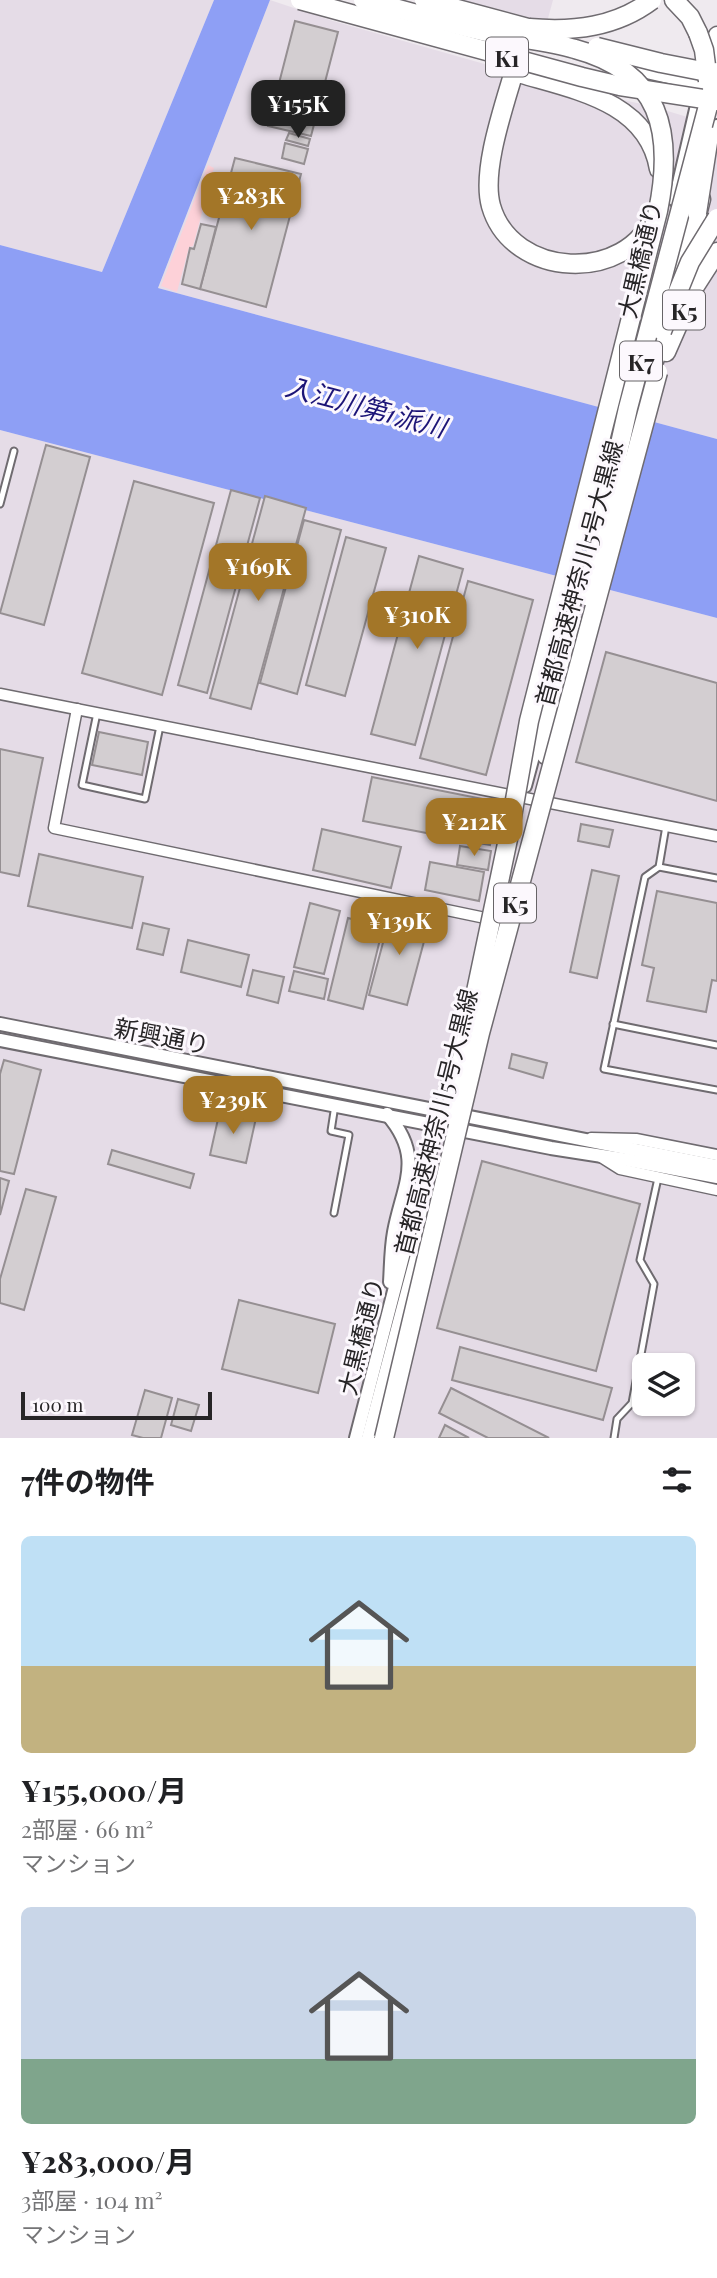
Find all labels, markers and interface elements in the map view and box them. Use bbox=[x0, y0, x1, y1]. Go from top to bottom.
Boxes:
road number: K1 bbox=[486, 38, 528, 76]
pin: ¥155K bbox=[249, 80, 347, 140]
text: ¥155K bbox=[267, 87, 329, 118]
pin: ¥283K bbox=[202, 173, 300, 232]
text: ¥283K bbox=[217, 179, 285, 210]
street label: 大黒橋通り bbox=[610, 197, 668, 321]
road number: K5 bbox=[663, 290, 705, 330]
road number: K7 bbox=[620, 342, 662, 380]
water label: 入江川第1派川 bbox=[282, 368, 453, 445]
street label: 首都高速神奈川5号大黒線 bbox=[527, 437, 629, 709]
pin: ¥169K bbox=[209, 544, 307, 603]
text: ¥169K bbox=[225, 550, 291, 581]
pin: ¥310K bbox=[368, 592, 466, 651]
text: ¥310K bbox=[384, 598, 450, 629]
pin: ¥212K bbox=[425, 798, 523, 858]
text: ¥212K bbox=[442, 805, 506, 836]
road number: K5 bbox=[494, 884, 536, 922]
pin: ¥139K bbox=[350, 898, 448, 957]
text: ¥139K bbox=[367, 904, 431, 935]
street label: 首都高速神奈川5号大黒線 bbox=[386, 985, 484, 1259]
street label: 新興通り bbox=[112, 1010, 212, 1060]
pin: ¥239K bbox=[184, 1076, 282, 1136]
text: ¥239K bbox=[199, 1083, 267, 1114]
street label: 大黒橋通り bbox=[330, 1274, 390, 1398]
map controls bbox=[632, 1353, 695, 1416]
button: layers bbox=[632, 1353, 695, 1416]
scale bar bbox=[21, 1389, 212, 1421]
text: 100 m bbox=[32, 1391, 83, 1417]
text: 7件の物件 bbox=[21, 1461, 155, 1501]
icon: filters bbox=[658, 1461, 696, 1499]
icon: home bbox=[296, 1582, 422, 1708]
text: ¥155,000/月 bbox=[21, 1770, 187, 1810]
text: 2部屋 · 66 m² bbox=[21, 1813, 153, 1844]
text: マンション bbox=[21, 1847, 136, 1878]
icon: home bbox=[296, 1953, 422, 2079]
text: ¥283,000/月 bbox=[21, 2141, 195, 2181]
text: 3部屋 · 104 m² bbox=[21, 2184, 163, 2215]
text: マンション bbox=[21, 2218, 136, 2249]

